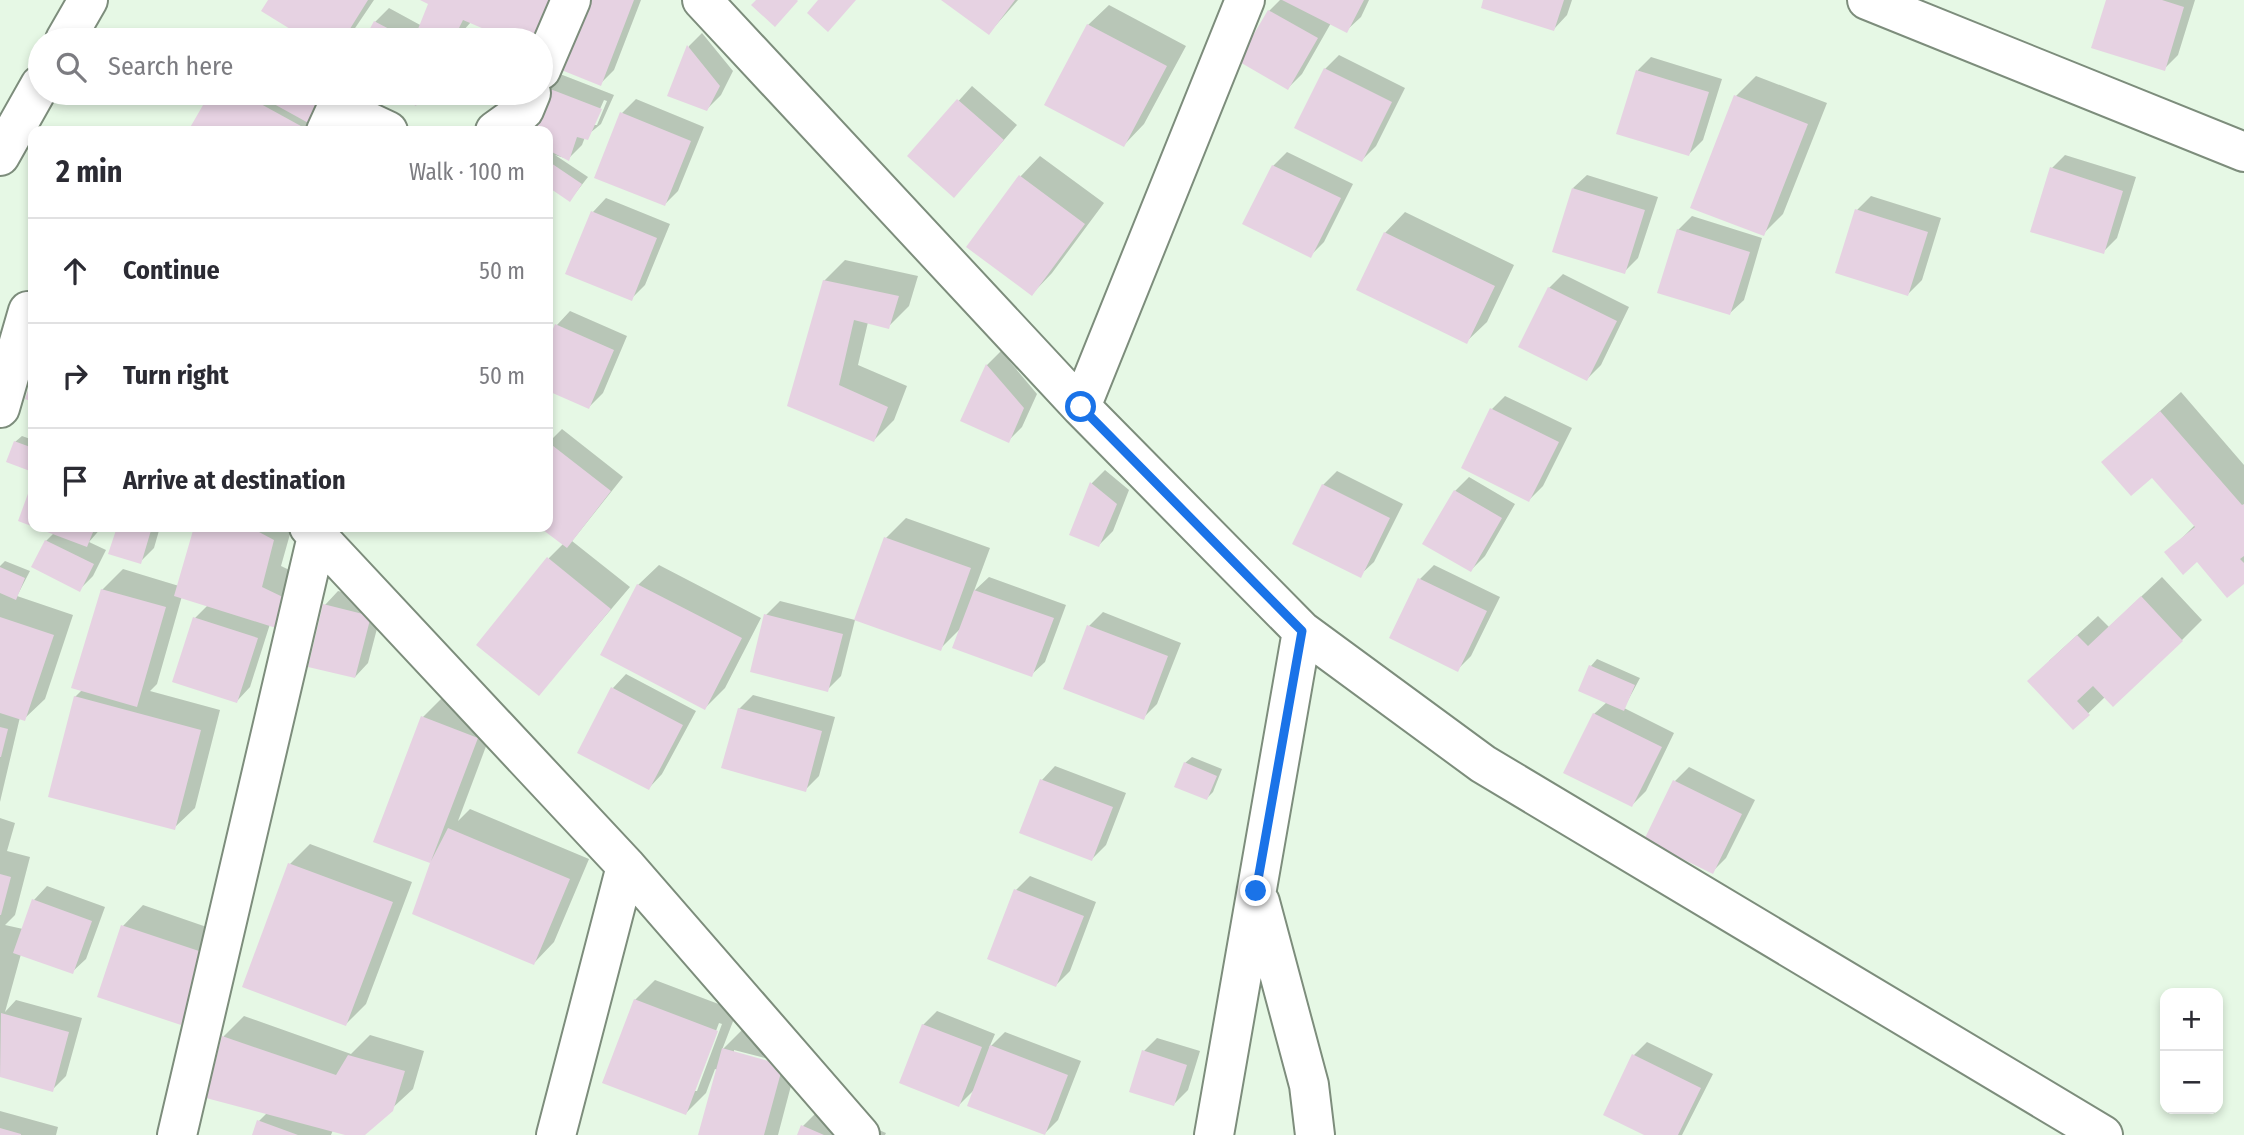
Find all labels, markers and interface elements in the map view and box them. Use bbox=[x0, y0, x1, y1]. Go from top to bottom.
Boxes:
search box bbox=[28, 28, 553, 105]
icon: search bbox=[52, 48, 90, 86]
text: Search here bbox=[108, 51, 233, 82]
text: 2 min bbox=[56, 154, 123, 190]
text: Walk · 100 m bbox=[409, 158, 525, 186]
icon: ahead bbox=[56, 252, 94, 290]
text: Continue bbox=[123, 255, 220, 286]
text: 50 m bbox=[479, 257, 525, 285]
icon: right bbox=[56, 357, 94, 395]
text: Turn right bbox=[123, 360, 229, 391]
text: 50 m bbox=[479, 362, 525, 390]
route start bbox=[1065, 391, 1096, 422]
icon: arrive bbox=[56, 462, 94, 500]
text: Arrive at destination bbox=[123, 465, 346, 496]
route end bbox=[1240, 875, 1271, 906]
map controls bbox=[2160, 988, 2223, 1114]
button: + bbox=[2160, 988, 2223, 1051]
button: − bbox=[2160, 1051, 2223, 1114]

